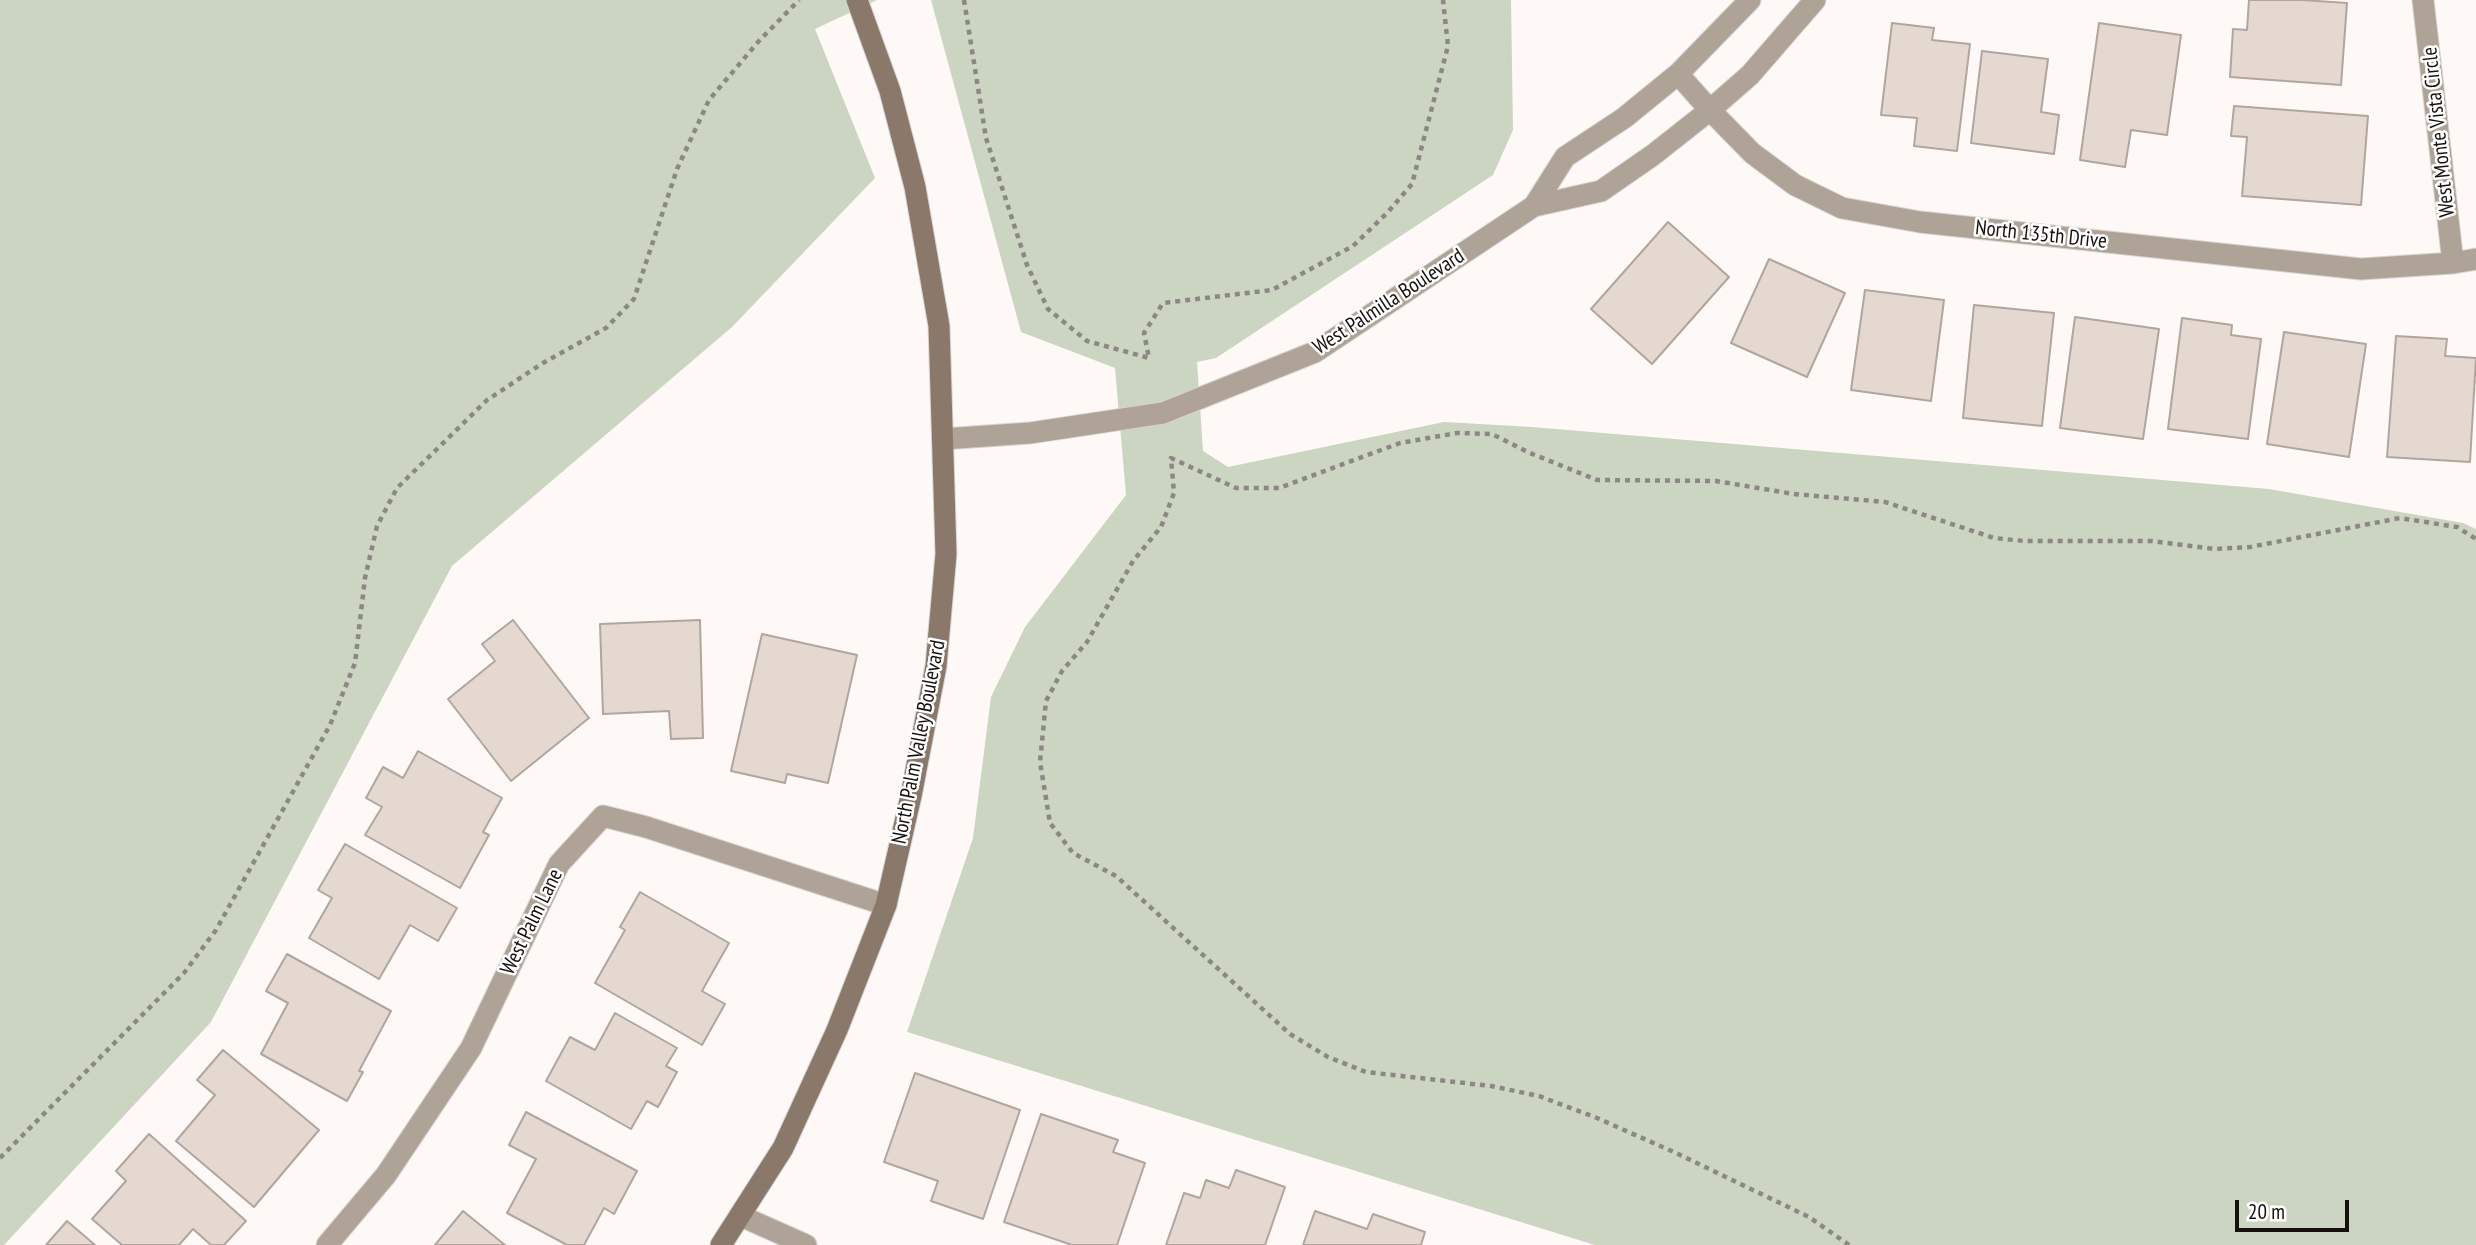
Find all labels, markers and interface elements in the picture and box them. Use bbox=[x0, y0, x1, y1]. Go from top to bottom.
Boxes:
street label: West Monte Vista Circle bbox=[2418, 46, 2460, 218]
street label: North 135th Drive bbox=[1974, 216, 2108, 254]
street label: West Palmilla Boulevard bbox=[1309, 244, 1469, 360]
street label: North Palm Valley Boulevard bbox=[887, 638, 951, 846]
street label: West Palm Lane bbox=[496, 865, 568, 979]
scale bar bbox=[2238, 1186, 2352, 1230]
text: 20 m bbox=[2248, 1198, 2285, 1225]

